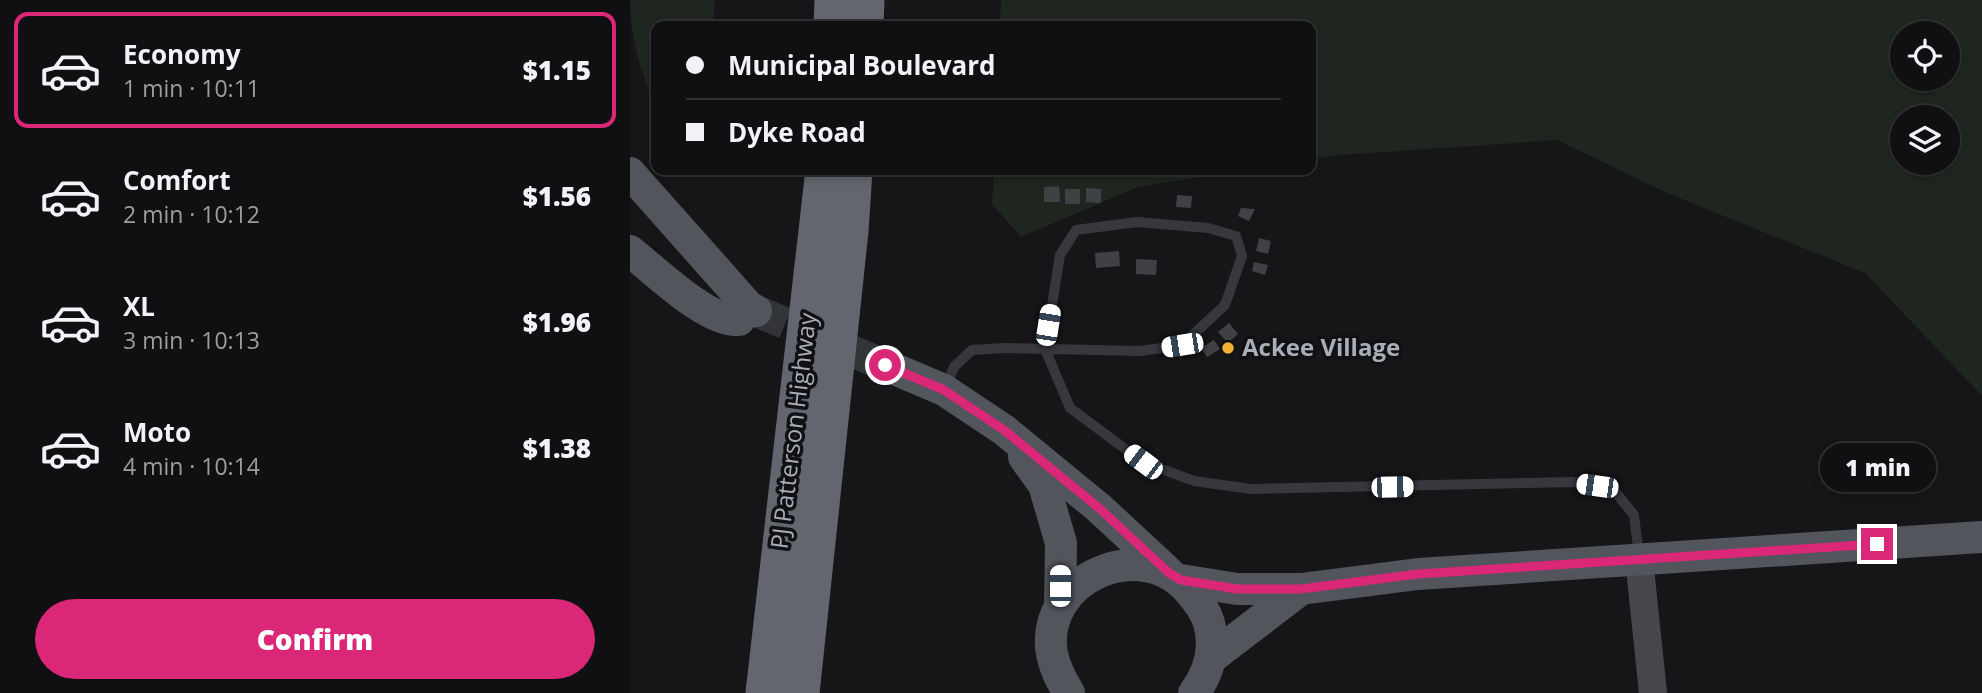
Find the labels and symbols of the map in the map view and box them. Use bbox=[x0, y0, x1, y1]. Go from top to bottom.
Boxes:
car bbox=[1035, 303, 1062, 347]
street label: PJ Patterson Highway bbox=[762, 310, 823, 551]
place label: Ackee Village bbox=[1242, 330, 1400, 363]
car bbox=[1160, 331, 1205, 359]
marker: Ackee Village bbox=[1220, 340, 1236, 356]
route start bbox=[869, 349, 901, 381]
car bbox=[1120, 441, 1167, 483]
callout: 1 min bbox=[1819, 442, 1935, 491]
car bbox=[1575, 473, 1620, 499]
car bbox=[1371, 476, 1414, 498]
route end bbox=[1861, 528, 1893, 560]
car bbox=[1050, 565, 1071, 607]

